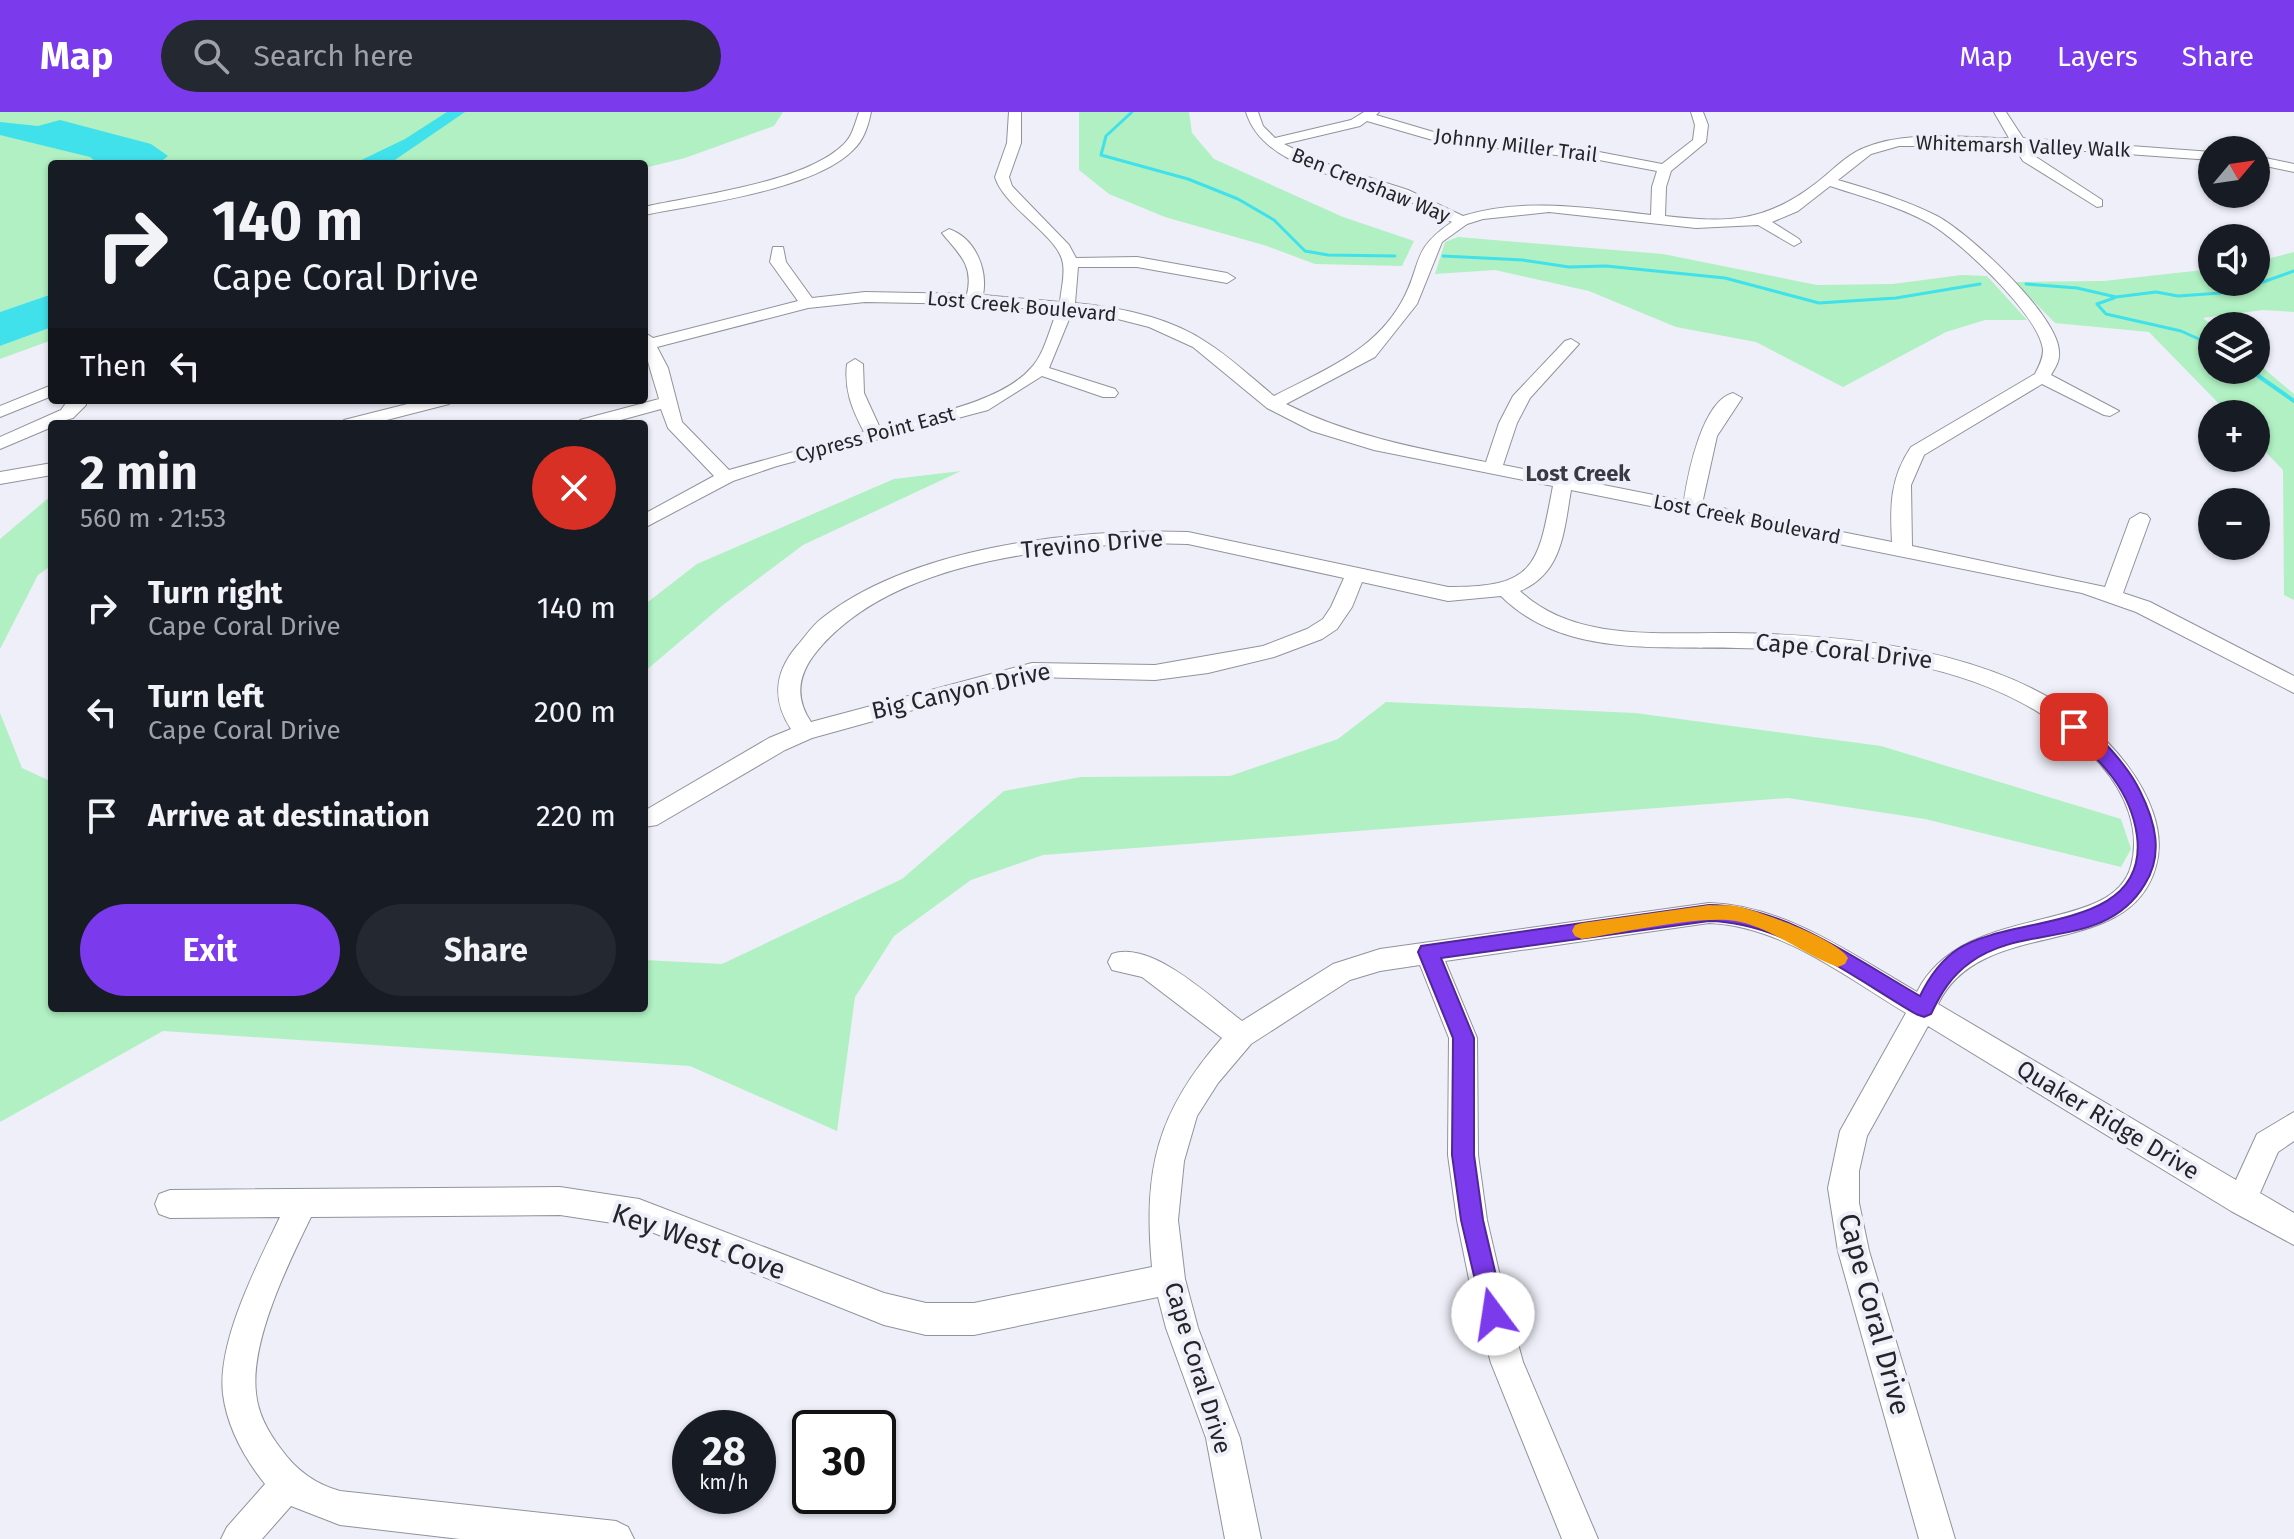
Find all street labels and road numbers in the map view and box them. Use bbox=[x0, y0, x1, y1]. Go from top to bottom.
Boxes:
street label: Johnny Miller Trail bbox=[1433, 123, 1599, 167]
street label: Whitemarsh Valley Walk bbox=[1915, 130, 2132, 162]
street label: Ben Crenshaw Way bbox=[1288, 142, 1454, 228]
street label: Lost Creek Boulevard bbox=[926, 286, 1118, 326]
street label: Cypress Point East bbox=[793, 401, 958, 467]
street label: Lost Creek Boulevard bbox=[1652, 489, 1842, 549]
street label: Trevino Drive bbox=[1020, 524, 1164, 564]
street label: Cape Coral Drive bbox=[1754, 628, 1934, 674]
street label: Big Canyon Drive bbox=[869, 657, 1053, 725]
street label: Quaker Ridge Drive bbox=[2012, 1054, 2204, 1186]
street label: Key West Cove bbox=[608, 1196, 790, 1287]
street label: Cape Coral Drive bbox=[1832, 1210, 1917, 1419]
street label: Cape Coral Drive bbox=[1159, 1279, 1237, 1457]

